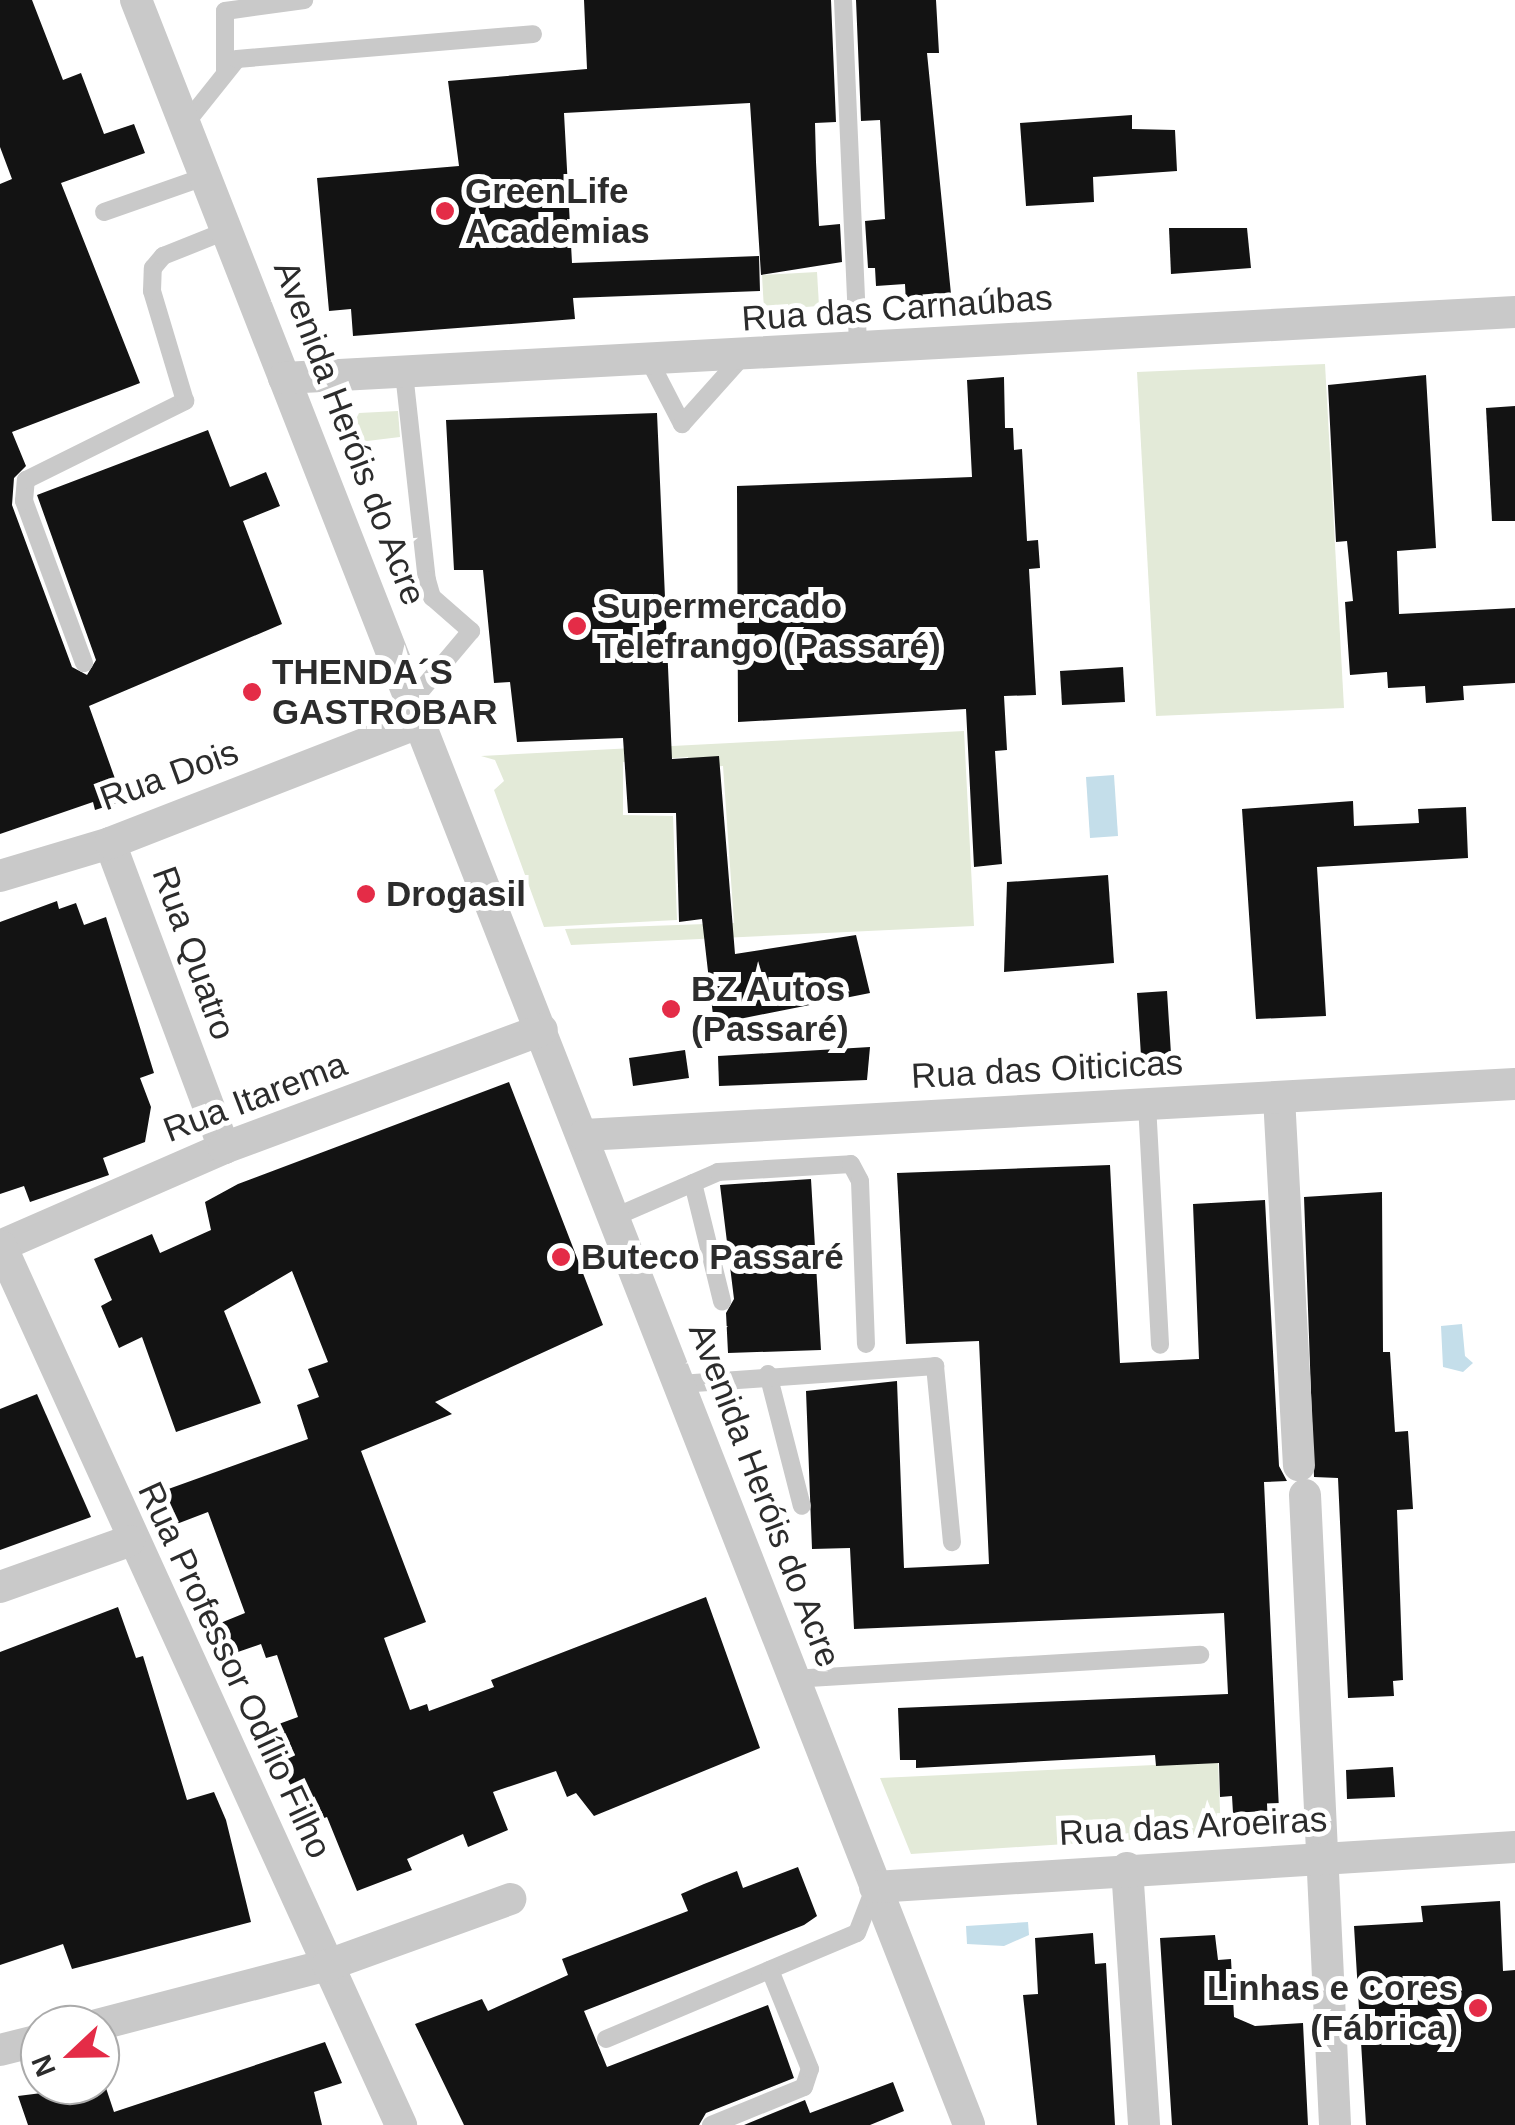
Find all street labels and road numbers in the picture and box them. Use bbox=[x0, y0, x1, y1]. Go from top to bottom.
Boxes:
street label: Avenida Heróis do Acre bbox=[265, 254, 435, 612]
street label: Rua das Carnaúbas bbox=[740, 276, 1054, 340]
street label: Rua Dois bbox=[94, 731, 244, 819]
street label: Rua Quatro bbox=[143, 861, 245, 1045]
street label: Rua das Oiticicas bbox=[910, 1041, 1184, 1097]
street label: Rua Itarema bbox=[158, 1043, 352, 1151]
street label: Avenida Heróis do Acre bbox=[680, 1316, 850, 1674]
street label: Rua Professor Odílio Filho bbox=[129, 1475, 341, 1865]
street label: Rua das Aroeiras bbox=[1057, 1798, 1329, 1854]

